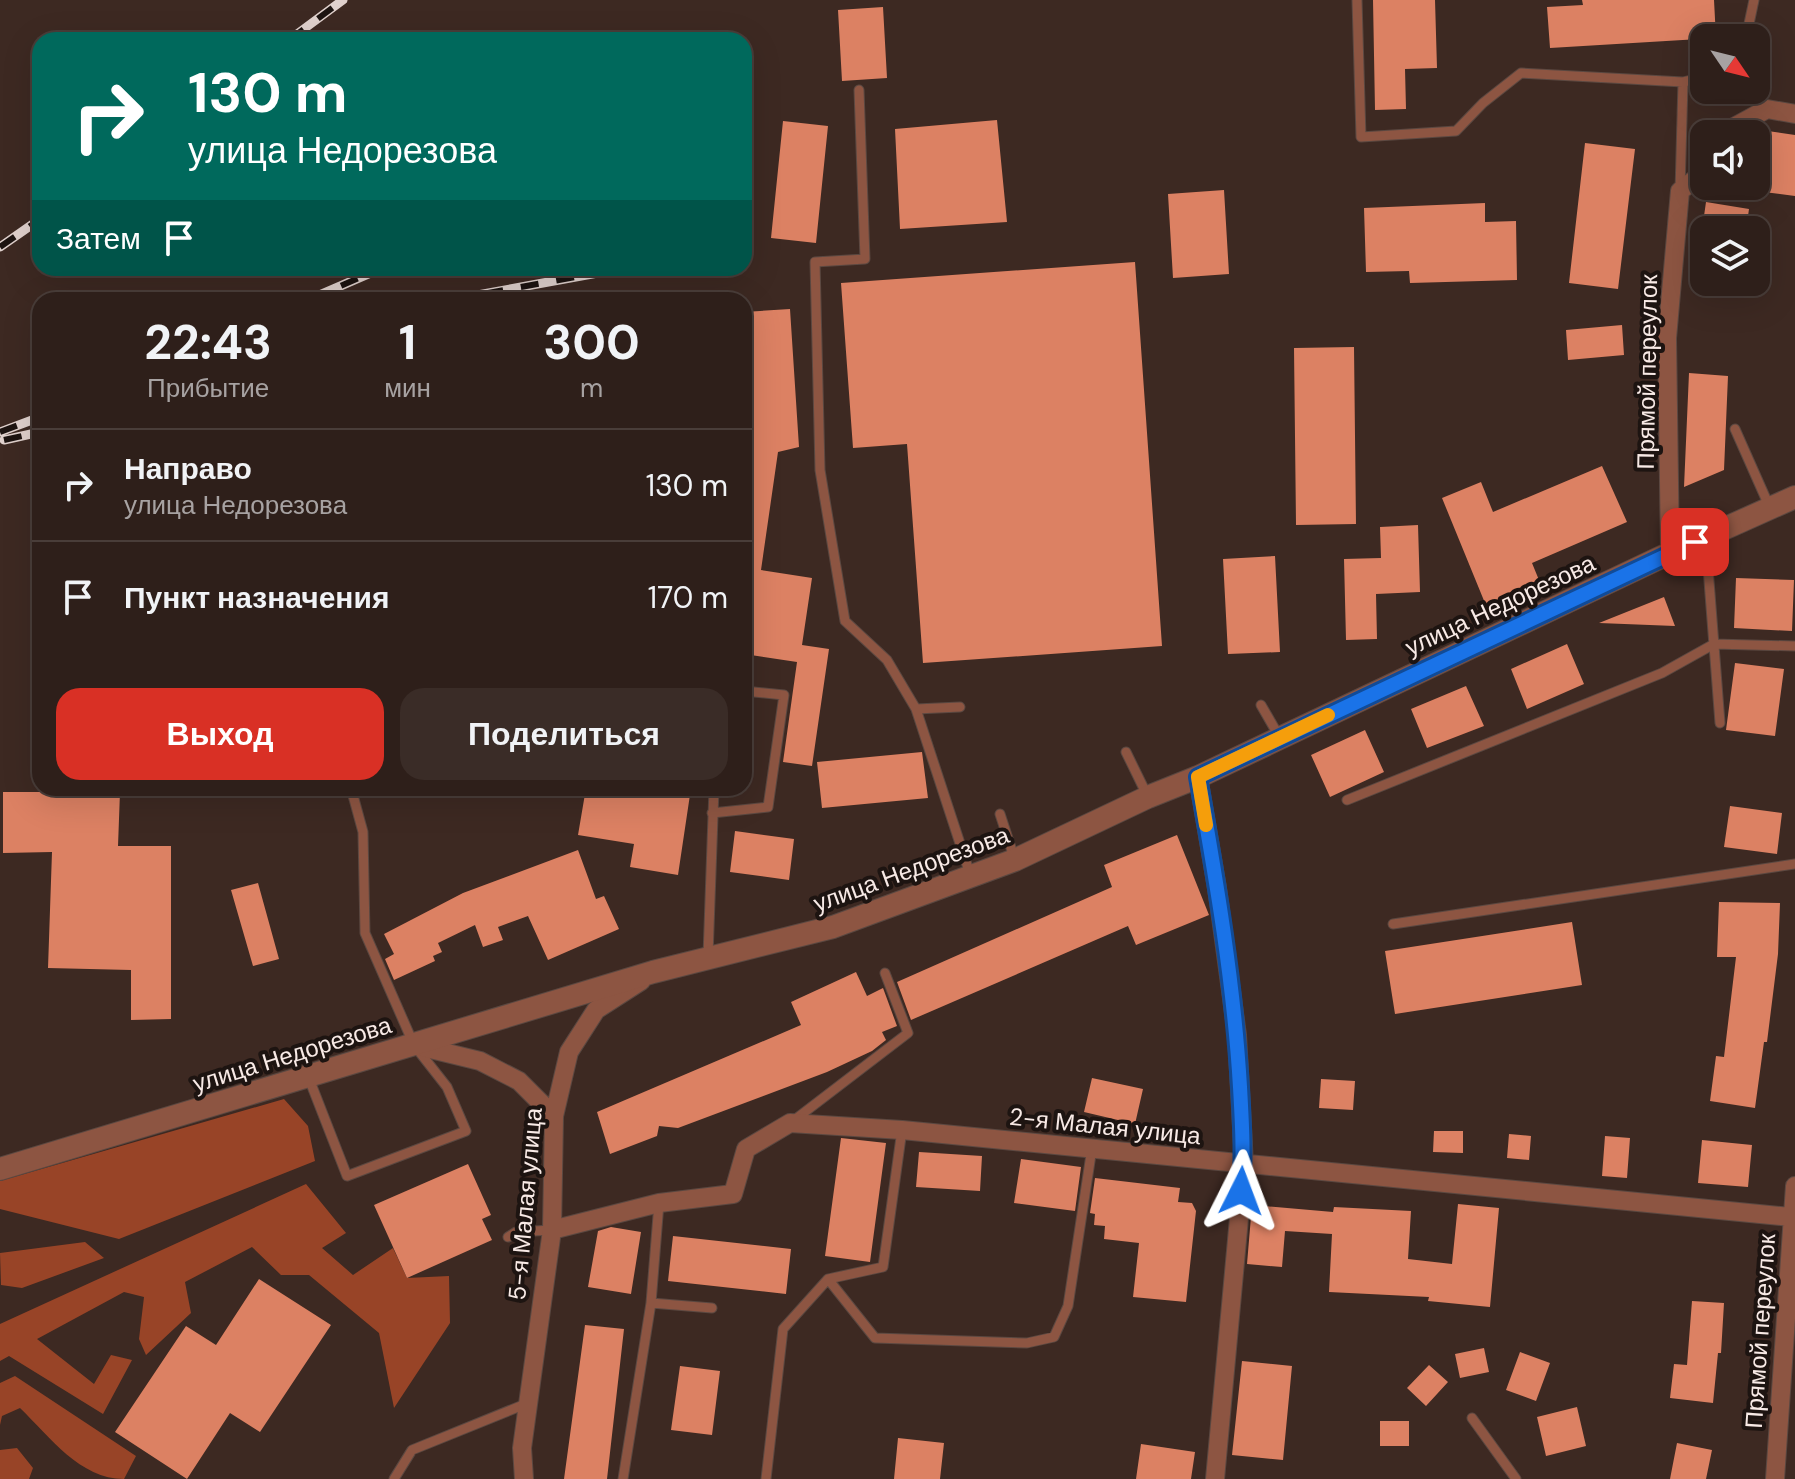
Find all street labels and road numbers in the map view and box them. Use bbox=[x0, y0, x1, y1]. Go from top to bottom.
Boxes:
street label: Прямой переулок bbox=[1630, 274, 1664, 470]
street label: улица Недорезова bbox=[1400, 547, 1600, 663]
street label: улица Недорезова bbox=[809, 819, 1014, 919]
street label: улица Недорезова bbox=[189, 1009, 396, 1099]
street label: 2-я Малая улица bbox=[1008, 1101, 1203, 1152]
street label: 5-я Малая улица bbox=[501, 1106, 549, 1302]
street label: Прямой переулок bbox=[1738, 1232, 1782, 1430]

